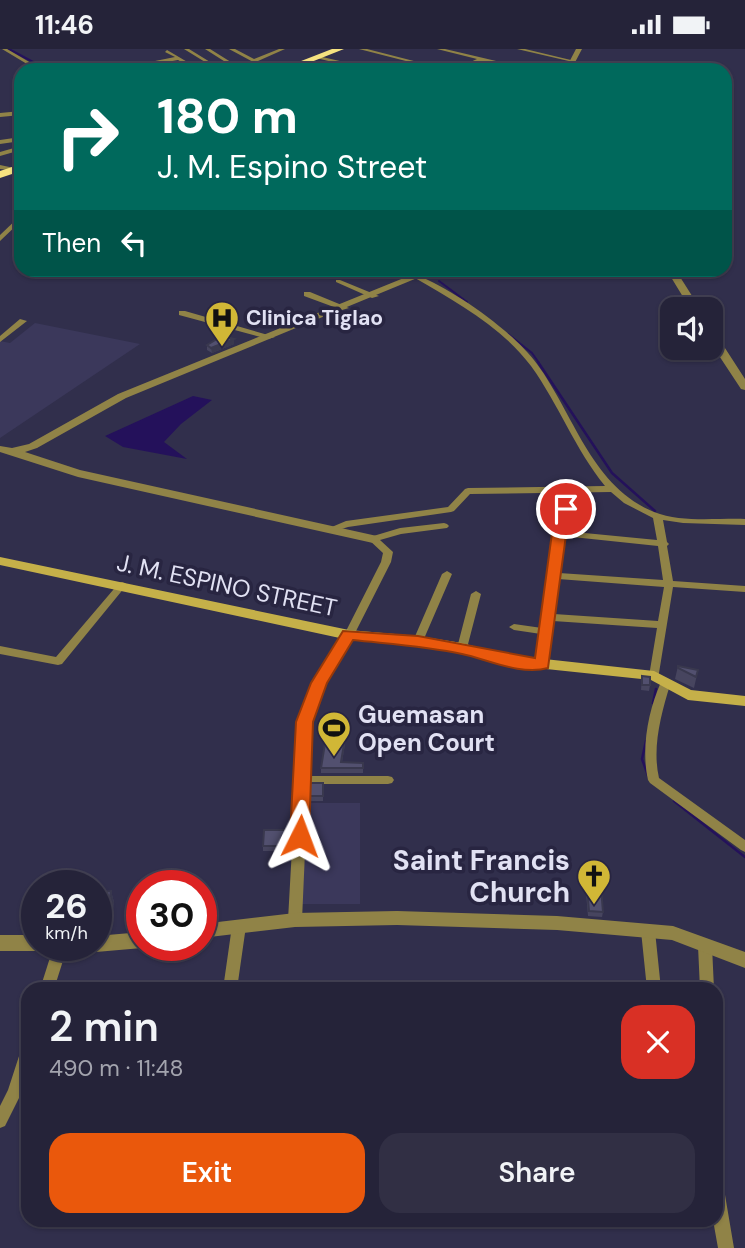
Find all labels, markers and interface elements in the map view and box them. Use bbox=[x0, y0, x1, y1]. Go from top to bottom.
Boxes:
text: 11:46 bbox=[35, 8, 94, 42]
text: 180 m bbox=[157, 84, 298, 148]
icon: right bbox=[42, 91, 133, 182]
text: J. M. Espino Street bbox=[157, 146, 427, 188]
icon: left bbox=[115, 224, 153, 262]
text: Then bbox=[42, 226, 101, 260]
map controls bbox=[660, 297, 723, 360]
button: sound bbox=[660, 297, 723, 360]
hospital icon: Clinica Tiglao bbox=[203, 299, 241, 348]
place label: Clinica Tiglao bbox=[246, 304, 383, 332]
pin bbox=[536, 479, 596, 539]
icon: arrive bbox=[547, 490, 585, 528]
street label: J. M. ESPINO STREET bbox=[114, 547, 340, 623]
place label: Guemasan Open Court bbox=[358, 699, 495, 758]
sports icon: Guemasan Open Court bbox=[315, 709, 353, 758]
position arrow bbox=[263, 799, 337, 873]
place label: Saint Francis Church bbox=[393, 842, 570, 911]
church icon: Saint Francis Church bbox=[575, 857, 613, 906]
speed limit sign: 30 bbox=[126, 870, 217, 961]
text: 26 bbox=[45, 883, 88, 929]
text: km/h bbox=[45, 921, 88, 945]
text: 2 min bbox=[49, 999, 159, 1054]
button: close bbox=[621, 1005, 695, 1079]
text: 490 m · 11:48 bbox=[49, 1053, 183, 1083]
button: Exit bbox=[49, 1133, 365, 1213]
button: Share bbox=[379, 1133, 695, 1213]

